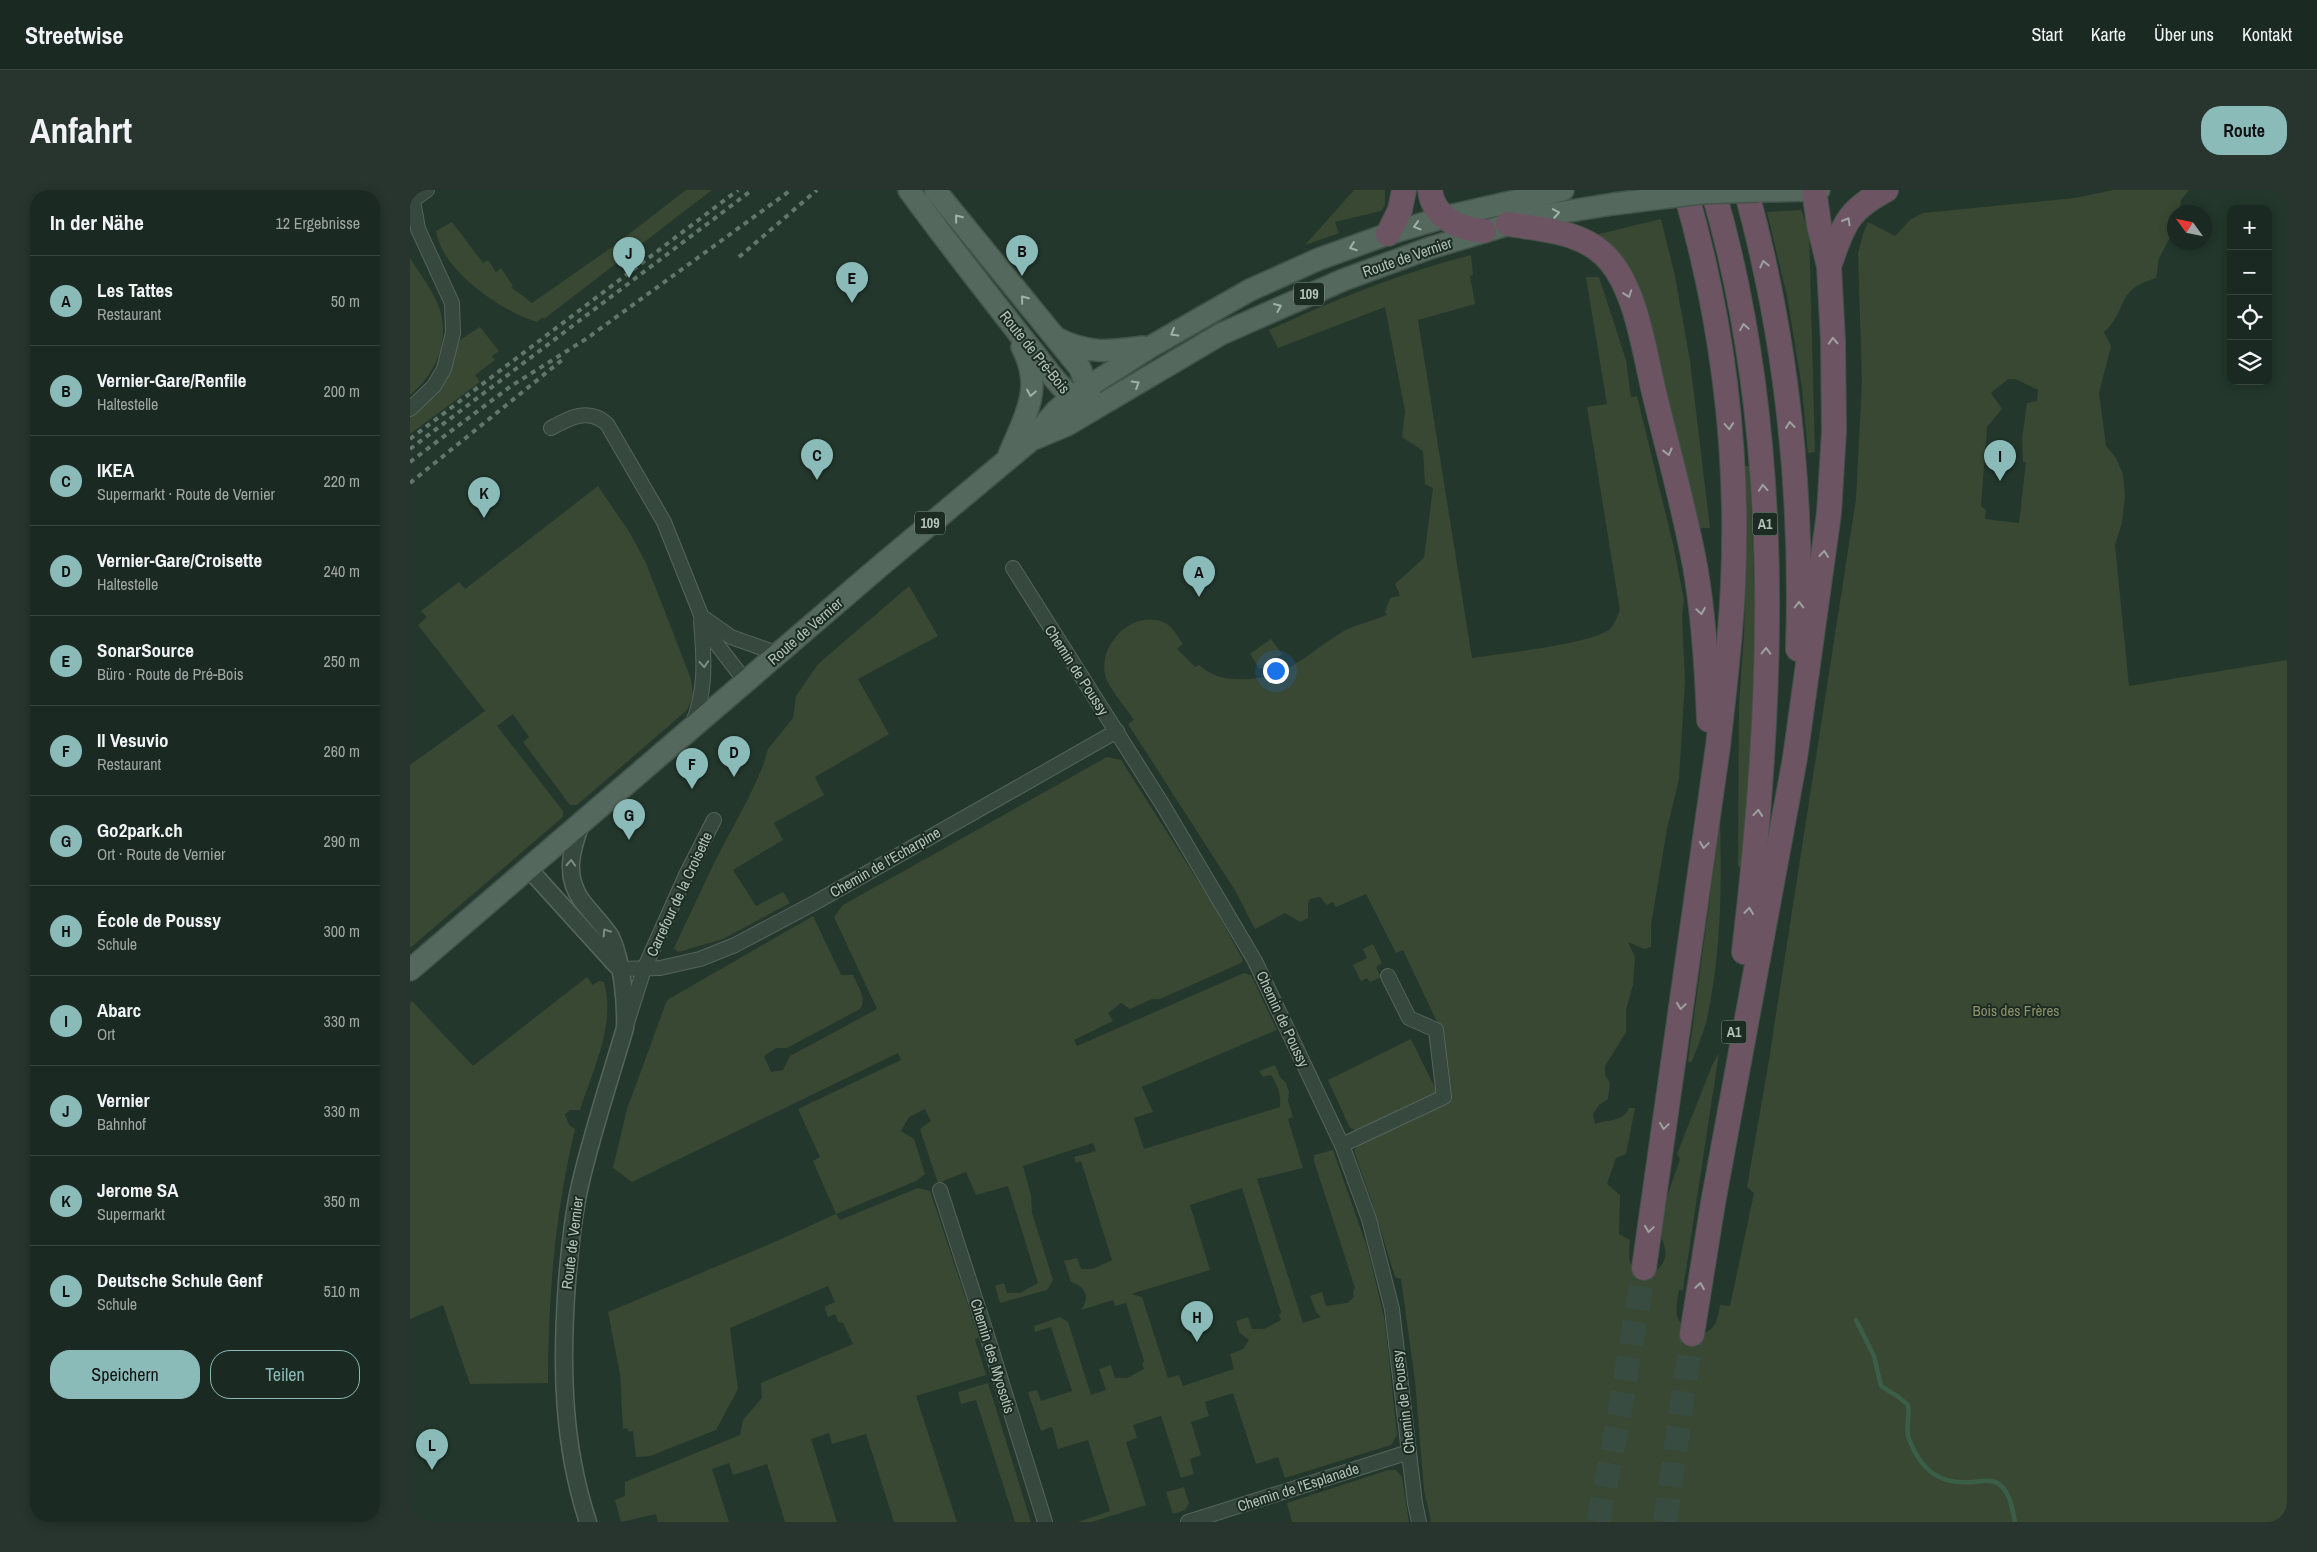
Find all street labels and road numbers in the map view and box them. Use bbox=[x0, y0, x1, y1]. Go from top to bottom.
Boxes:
street label: Route de Vernier bbox=[1360, 232, 1454, 282]
road number: 109 bbox=[1294, 282, 1324, 306]
street label: Route de Pré-Bois bbox=[995, 306, 1075, 398]
road number: 109 bbox=[915, 512, 945, 534]
road number: A1 bbox=[1752, 512, 1778, 536]
street label: Route de Vernier bbox=[763, 593, 847, 669]
street label: Chemin de Poussy bbox=[1040, 621, 1115, 720]
street label: Chemin de l'Echarpine bbox=[826, 822, 944, 902]
street label: Carrefour de la Croisette bbox=[641, 828, 717, 960]
street label: Chemin de Poussy bbox=[1252, 967, 1315, 1071]
road number: A1 bbox=[1722, 1020, 1746, 1044]
street label: Route de Vernier bbox=[556, 1196, 588, 1290]
street label: Chemin des Myosotis bbox=[966, 1296, 1020, 1416]
street label: Chemin de Poussy bbox=[1386, 1348, 1420, 1455]
street label: Chemin de l'Esplanade bbox=[1234, 1457, 1362, 1517]

